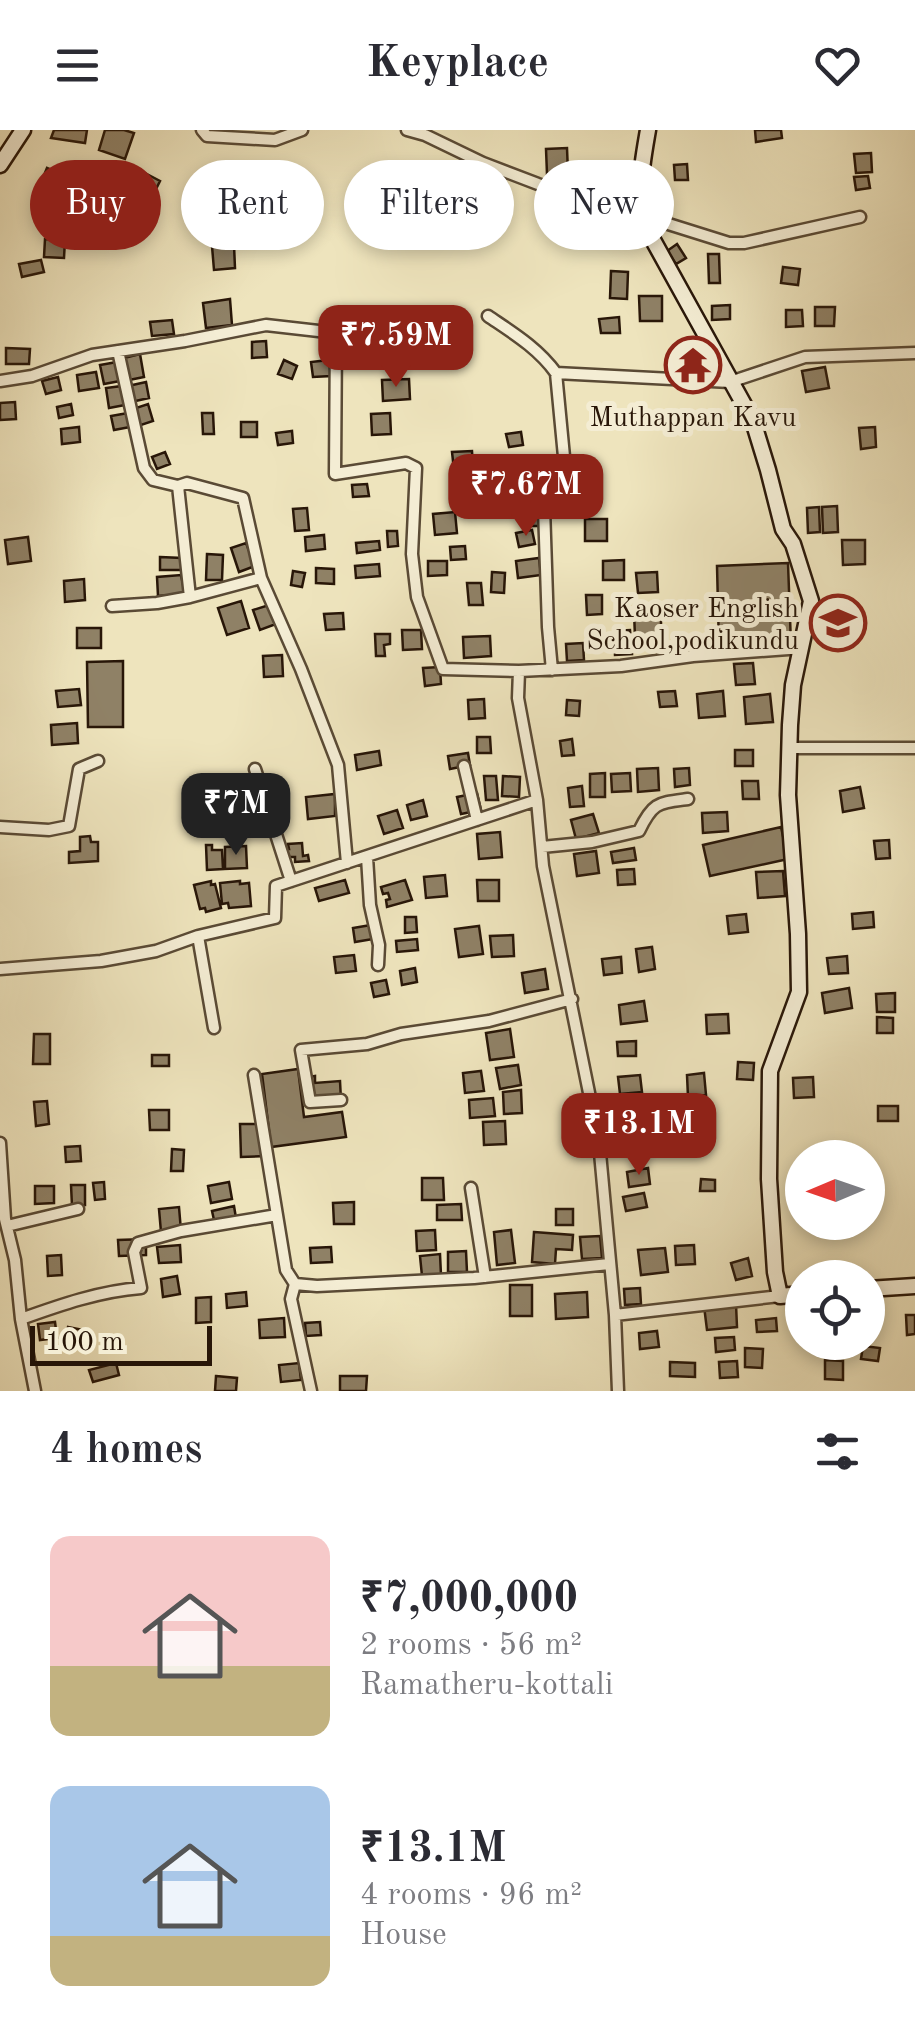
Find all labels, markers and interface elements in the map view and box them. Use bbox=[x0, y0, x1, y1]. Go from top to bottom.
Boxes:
icon: menu bbox=[50, 38, 105, 93]
icon: heart bbox=[810, 38, 865, 93]
text: Keyplace bbox=[366, 42, 549, 87]
chip: Buy bbox=[30, 160, 161, 250]
chip: Rent bbox=[181, 160, 324, 250]
chip: Filters bbox=[344, 160, 514, 250]
chip: New bbox=[534, 160, 674, 250]
pin: ₹7.59M bbox=[315, 305, 477, 390]
text: ₹7.59M bbox=[340, 321, 452, 353]
temple icon: Muthappan Kavu bbox=[663, 335, 723, 395]
place label: Muthappan Kavu bbox=[590, 405, 797, 433]
pin: ₹7.67M bbox=[445, 454, 607, 539]
text: ₹7.67M bbox=[470, 470, 582, 502]
school or university icon: Kaoser English School,podikundu bbox=[808, 593, 868, 653]
place label: Kaoser English School,podikundu bbox=[586, 596, 799, 656]
pin: ₹7M bbox=[188, 773, 284, 858]
text: ₹7M bbox=[203, 789, 269, 821]
pin: ₹13.1M bbox=[558, 1093, 720, 1178]
text: ₹13.1M bbox=[583, 1109, 695, 1141]
north arrow bbox=[785, 1140, 885, 1240]
map controls bbox=[785, 1140, 885, 1360]
button: locate bbox=[785, 1260, 885, 1360]
scale bar bbox=[30, 1321, 212, 1366]
text: 100 m bbox=[45, 1329, 124, 1357]
icon: filters bbox=[810, 1424, 865, 1479]
text: 4 homes bbox=[50, 1430, 202, 1472]
icon: home bbox=[130, 1576, 250, 1696]
text: ₹7,000,000 bbox=[360, 1579, 578, 1621]
text: 2 rooms · 56 m² bbox=[360, 1630, 582, 1662]
text: Ramatheru-kottali bbox=[360, 1670, 613, 1702]
icon: home bbox=[130, 1826, 250, 1946]
text: ₹13.1M bbox=[360, 1829, 506, 1871]
text: 4 rooms · 96 m² bbox=[360, 1880, 582, 1912]
text: House bbox=[360, 1920, 447, 1952]

